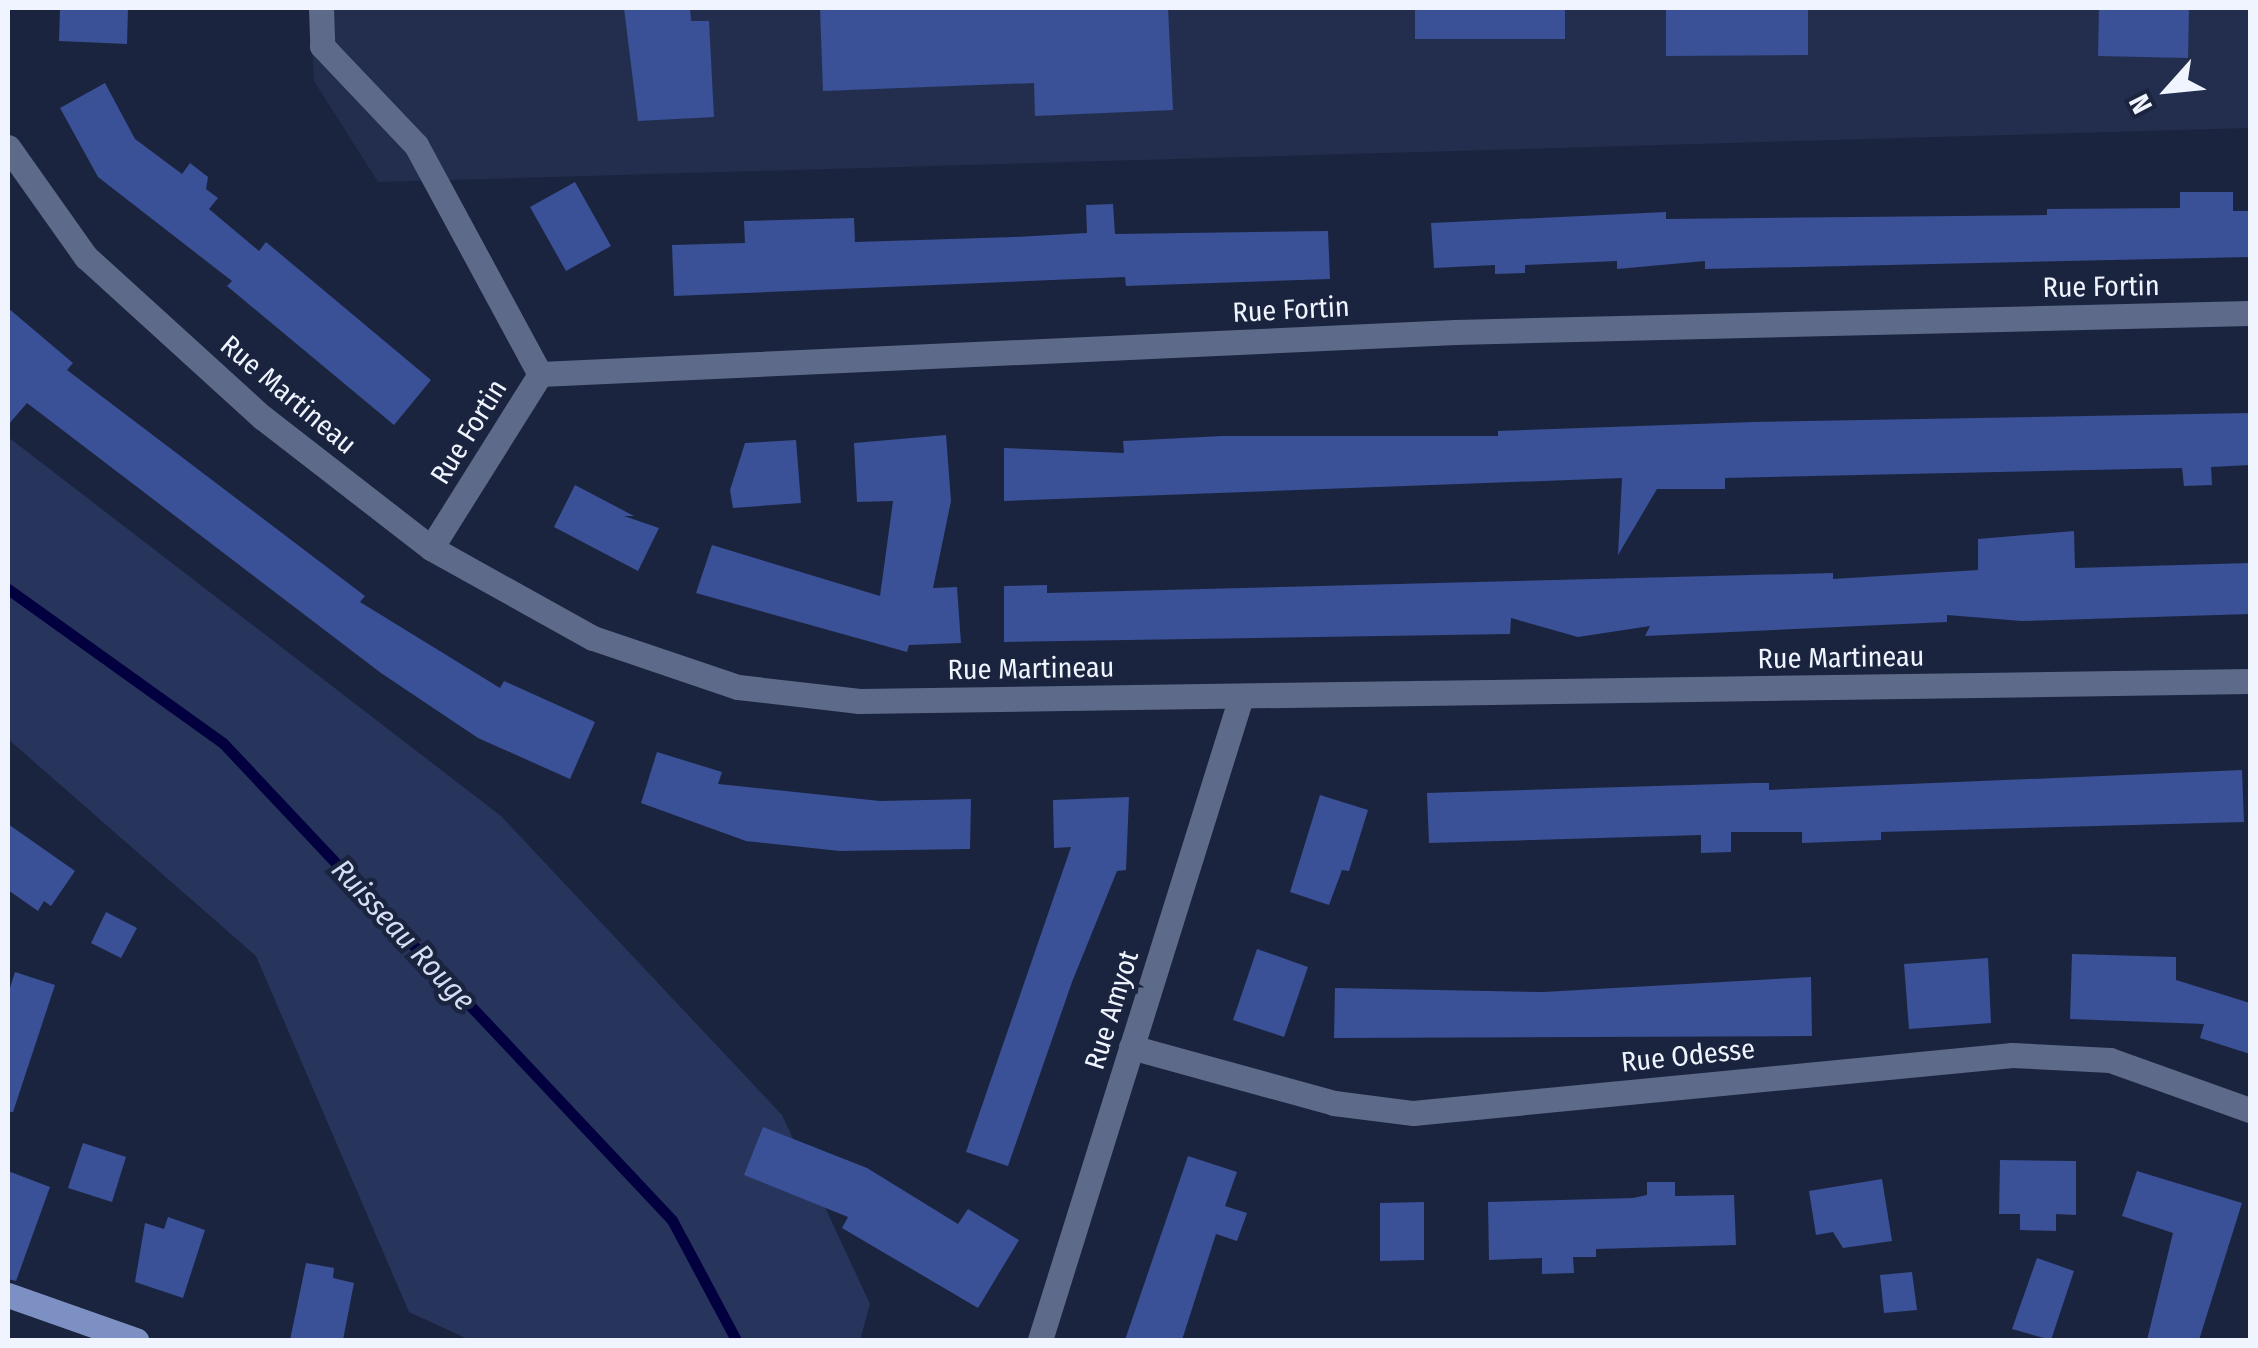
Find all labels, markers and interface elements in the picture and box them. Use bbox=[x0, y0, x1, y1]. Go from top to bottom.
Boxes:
north arrow bbox=[2118, 40, 2218, 140]
text: N bbox=[2122, 89, 2159, 119]
street label: Rue Fortin bbox=[2042, 269, 2160, 305]
street label: Rue Fortin bbox=[1232, 290, 1350, 330]
street label: Rue Martineau bbox=[213, 329, 363, 461]
street label: Rue Fortin bbox=[424, 373, 514, 491]
street label: Rue Martineau bbox=[1757, 640, 1925, 676]
street label: Rue Martineau bbox=[947, 651, 1115, 687]
water label: Ruisseau Rouge bbox=[324, 852, 482, 1018]
street label: Rue Amyot bbox=[1078, 946, 1146, 1074]
street label: Rue Odesse bbox=[1620, 1032, 1756, 1080]

